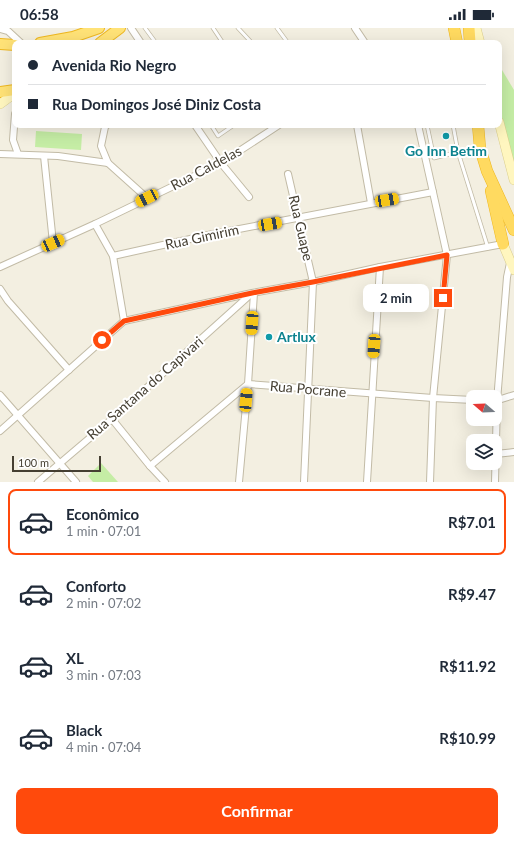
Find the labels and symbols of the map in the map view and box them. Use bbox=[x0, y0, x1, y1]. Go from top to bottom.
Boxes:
marker: Go Inn Betim bbox=[441, 131, 451, 141]
street label: Rua Caldelas bbox=[167, 142, 244, 193]
place label: Go Inn Betim bbox=[405, 142, 487, 159]
car bbox=[134, 187, 160, 209]
car bbox=[374, 192, 400, 208]
street label: Rua Guape bbox=[286, 193, 317, 262]
car bbox=[257, 216, 283, 232]
street label: Rua Gimirim bbox=[163, 220, 240, 253]
car bbox=[40, 233, 66, 253]
callout: 2 min bbox=[363, 284, 429, 312]
route end bbox=[434, 289, 452, 307]
car bbox=[245, 311, 259, 335]
place label: Artlux bbox=[276, 328, 317, 345]
route start bbox=[93, 331, 111, 349]
street label: Rua Santana do Capivari bbox=[83, 332, 206, 443]
marker: Artlux bbox=[264, 332, 274, 342]
car bbox=[367, 334, 381, 358]
street label: Rua Pocrane bbox=[269, 377, 347, 400]
car bbox=[239, 388, 253, 412]
north arrow bbox=[466, 390, 502, 426]
scale bar bbox=[12, 454, 101, 473]

